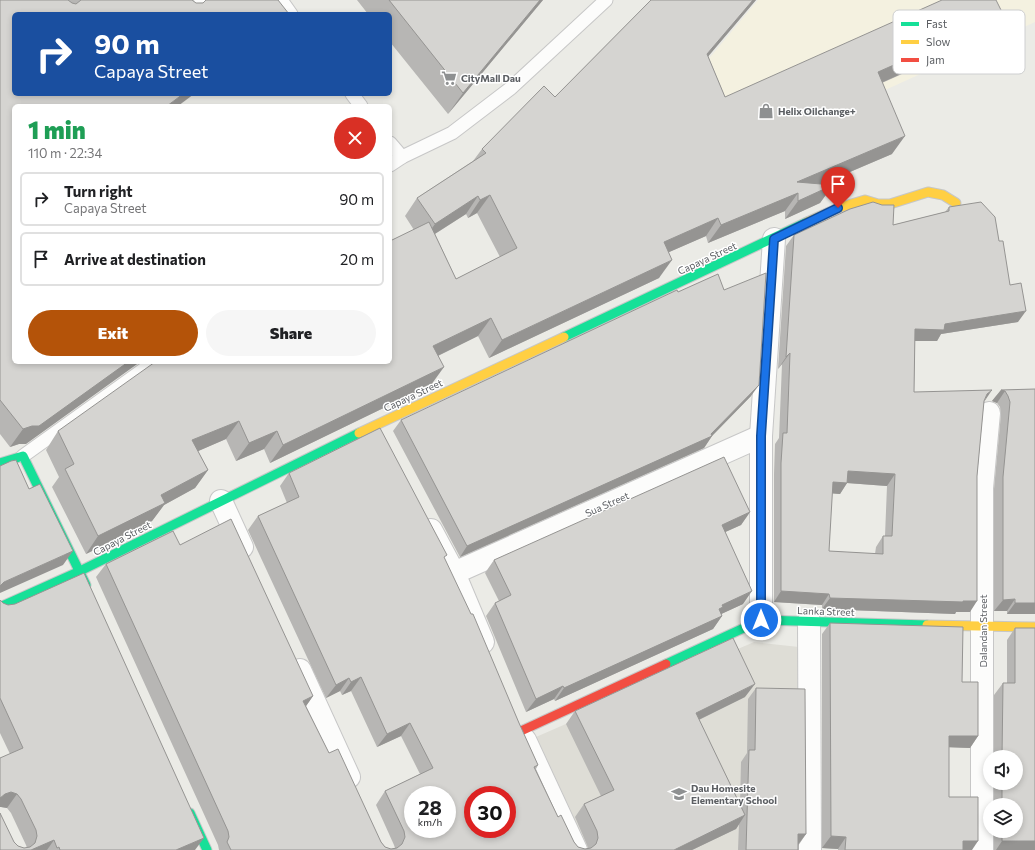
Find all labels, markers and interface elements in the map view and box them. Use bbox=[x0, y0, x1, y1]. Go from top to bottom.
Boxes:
legend bbox=[893, 10, 1025, 74]
text: Fast bbox=[926, 17, 948, 30]
text: 90 m bbox=[94, 26, 160, 60]
icon: right bbox=[28, 28, 80, 80]
text: Slow bbox=[926, 35, 951, 48]
text: Jam bbox=[926, 53, 945, 67]
text: Capaya Street bbox=[94, 60, 208, 82]
supermarket icon: CityMall Dau bbox=[440, 69, 458, 87]
place label: CityMall Dau bbox=[461, 72, 521, 84]
shop icon: Helix Oilchange+ bbox=[757, 102, 775, 120]
place label: Helix Oilchange+ bbox=[778, 105, 856, 117]
text: 1 min bbox=[28, 115, 86, 144]
button: close bbox=[334, 117, 376, 159]
text: 110 m · 22:34 bbox=[28, 145, 102, 161]
pin bbox=[821, 167, 855, 208]
icon: arrive bbox=[827, 173, 849, 195]
text: Turn right bbox=[64, 182, 133, 200]
icon: right bbox=[30, 188, 52, 210]
text: 90 m bbox=[339, 190, 374, 208]
text: Capaya Street bbox=[64, 200, 147, 216]
street label: Capaya Street bbox=[676, 239, 738, 277]
icon: arrive bbox=[30, 248, 52, 270]
text: Arrive at destination bbox=[64, 250, 206, 268]
text: 20 m bbox=[340, 250, 374, 268]
button: Exit bbox=[28, 310, 198, 356]
button: Share bbox=[206, 310, 376, 356]
street label: Capaya Street bbox=[382, 376, 444, 414]
street label: Sua Street bbox=[583, 489, 631, 519]
street label: Capaya Street bbox=[91, 518, 153, 558]
street label: Dalandan Street bbox=[977, 594, 989, 668]
position arrow bbox=[740, 599, 782, 641]
street label: Lanka Street bbox=[797, 604, 855, 618]
map controls bbox=[983, 750, 1023, 838]
button: sound bbox=[983, 750, 1023, 790]
place label: Dau Homesite Elementary School bbox=[691, 782, 777, 806]
school or university icon: Dau Homesite Elementary School bbox=[670, 785, 688, 803]
speed limit sign: 30 bbox=[464, 786, 516, 838]
text: 28 bbox=[418, 795, 442, 819]
button: layers bbox=[983, 798, 1023, 838]
text: km/h bbox=[418, 816, 442, 828]

